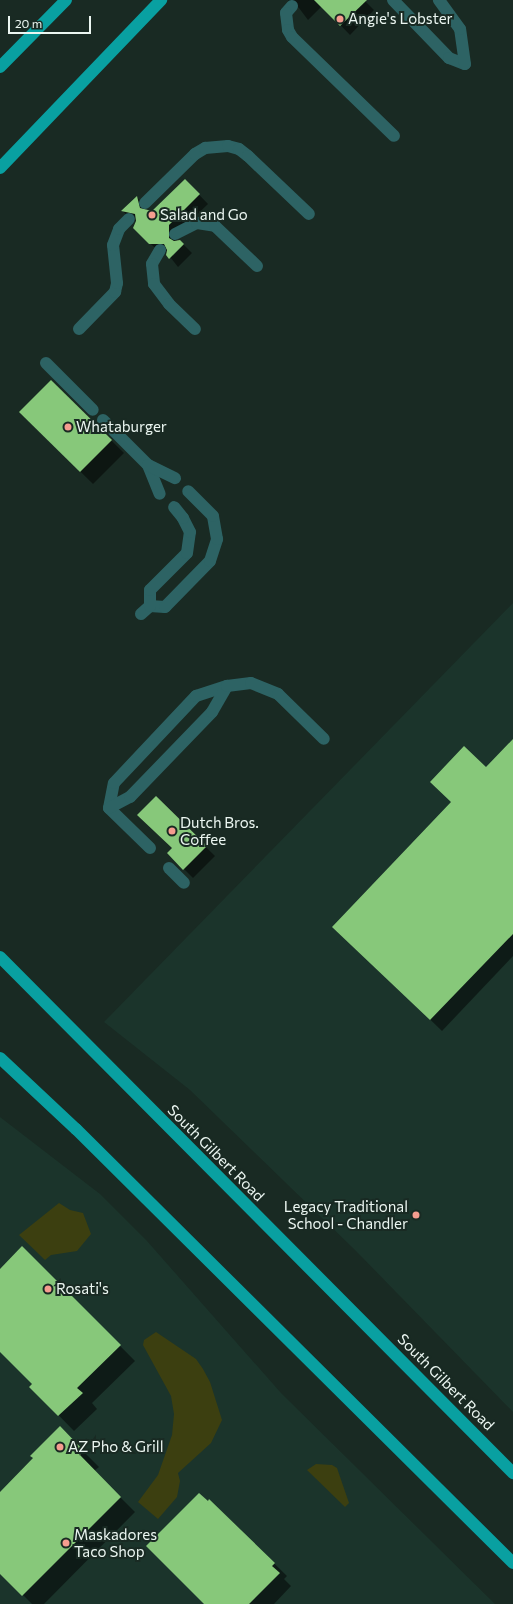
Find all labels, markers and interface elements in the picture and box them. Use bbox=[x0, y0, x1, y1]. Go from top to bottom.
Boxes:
scale bar bbox=[10, 8, 93, 34]
place label: Angie's Lobster bbox=[348, 10, 453, 28]
marker: Angie's Lobster bbox=[335, 14, 345, 24]
text: 20 m bbox=[15, 16, 42, 30]
place label: Salad and Go bbox=[160, 206, 248, 224]
marker: Salad and Go bbox=[147, 210, 157, 220]
place label: Whataburger bbox=[76, 418, 167, 436]
marker: Whataburger bbox=[63, 422, 73, 432]
place label: Dutch Bros. Coffee bbox=[180, 813, 259, 848]
marker: Dutch Bros. Coffee bbox=[167, 826, 177, 836]
street label: South Gilbert Road bbox=[164, 1101, 268, 1205]
place label: Legacy Traditional School - Chandler bbox=[284, 1197, 408, 1232]
marker: Legacy Traditional School - Chandler bbox=[411, 1210, 421, 1220]
place label: Rosati's bbox=[56, 1280, 109, 1298]
marker: Rosati's bbox=[43, 1284, 53, 1294]
street label: South Gilbert Road bbox=[394, 1330, 498, 1434]
place label: AZ Pho & Grill bbox=[68, 1438, 163, 1456]
marker: AZ Pho & Grill bbox=[55, 1442, 65, 1452]
place label: Maskadores Taco Shop bbox=[74, 1525, 157, 1560]
marker: Maskadores Taco Shop bbox=[61, 1538, 71, 1548]

